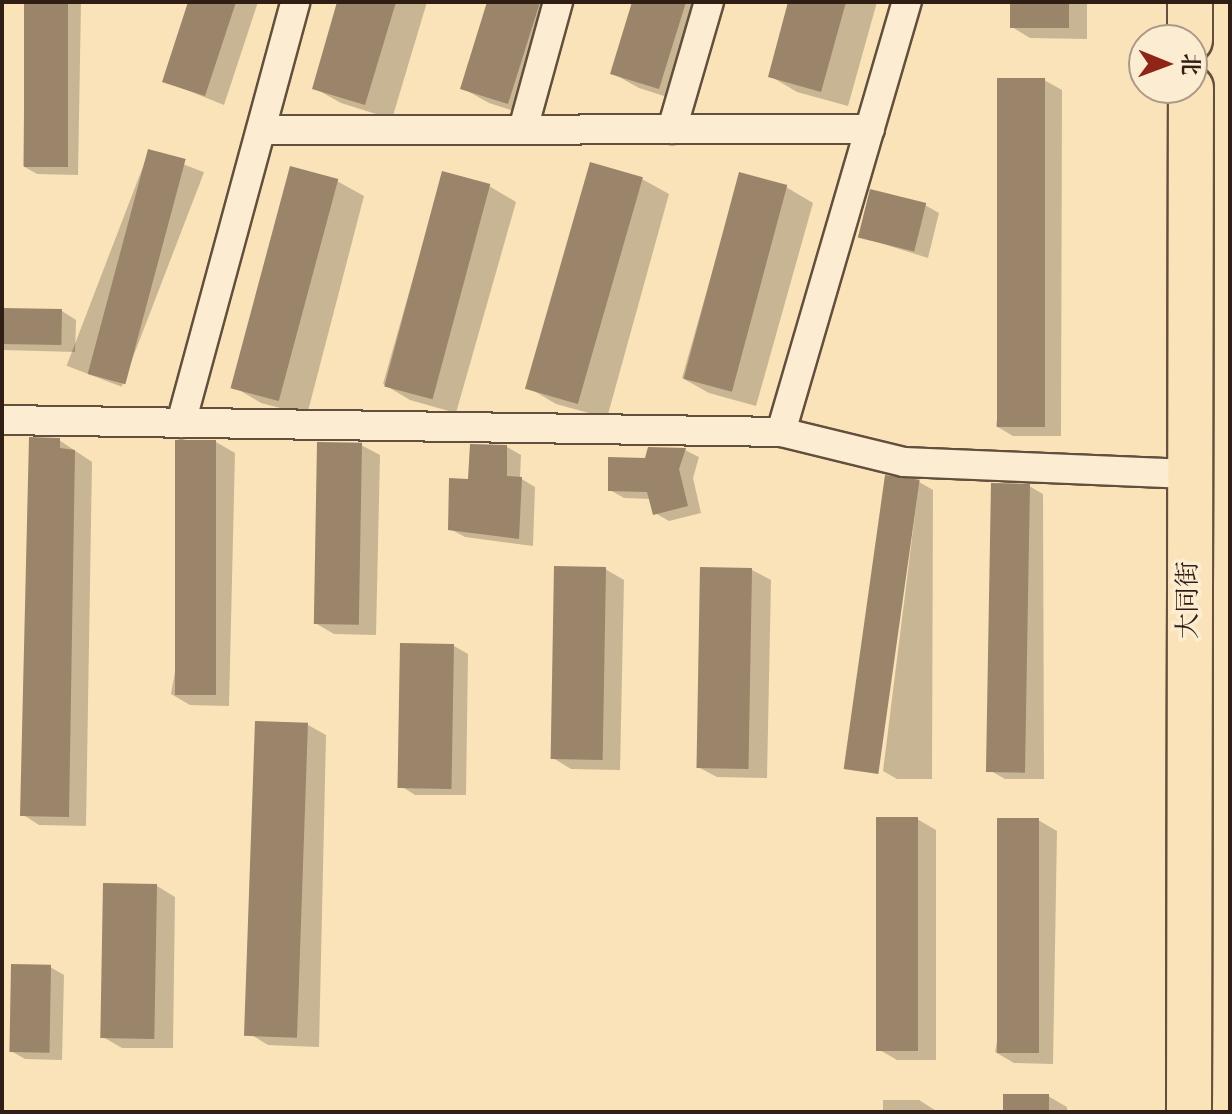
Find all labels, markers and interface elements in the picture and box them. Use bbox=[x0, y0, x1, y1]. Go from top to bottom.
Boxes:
north arrow bbox=[1128, 24, 1208, 104]
text: 北 bbox=[1176, 53, 1204, 76]
street label: 大同街 bbox=[1173, 561, 1205, 639]

